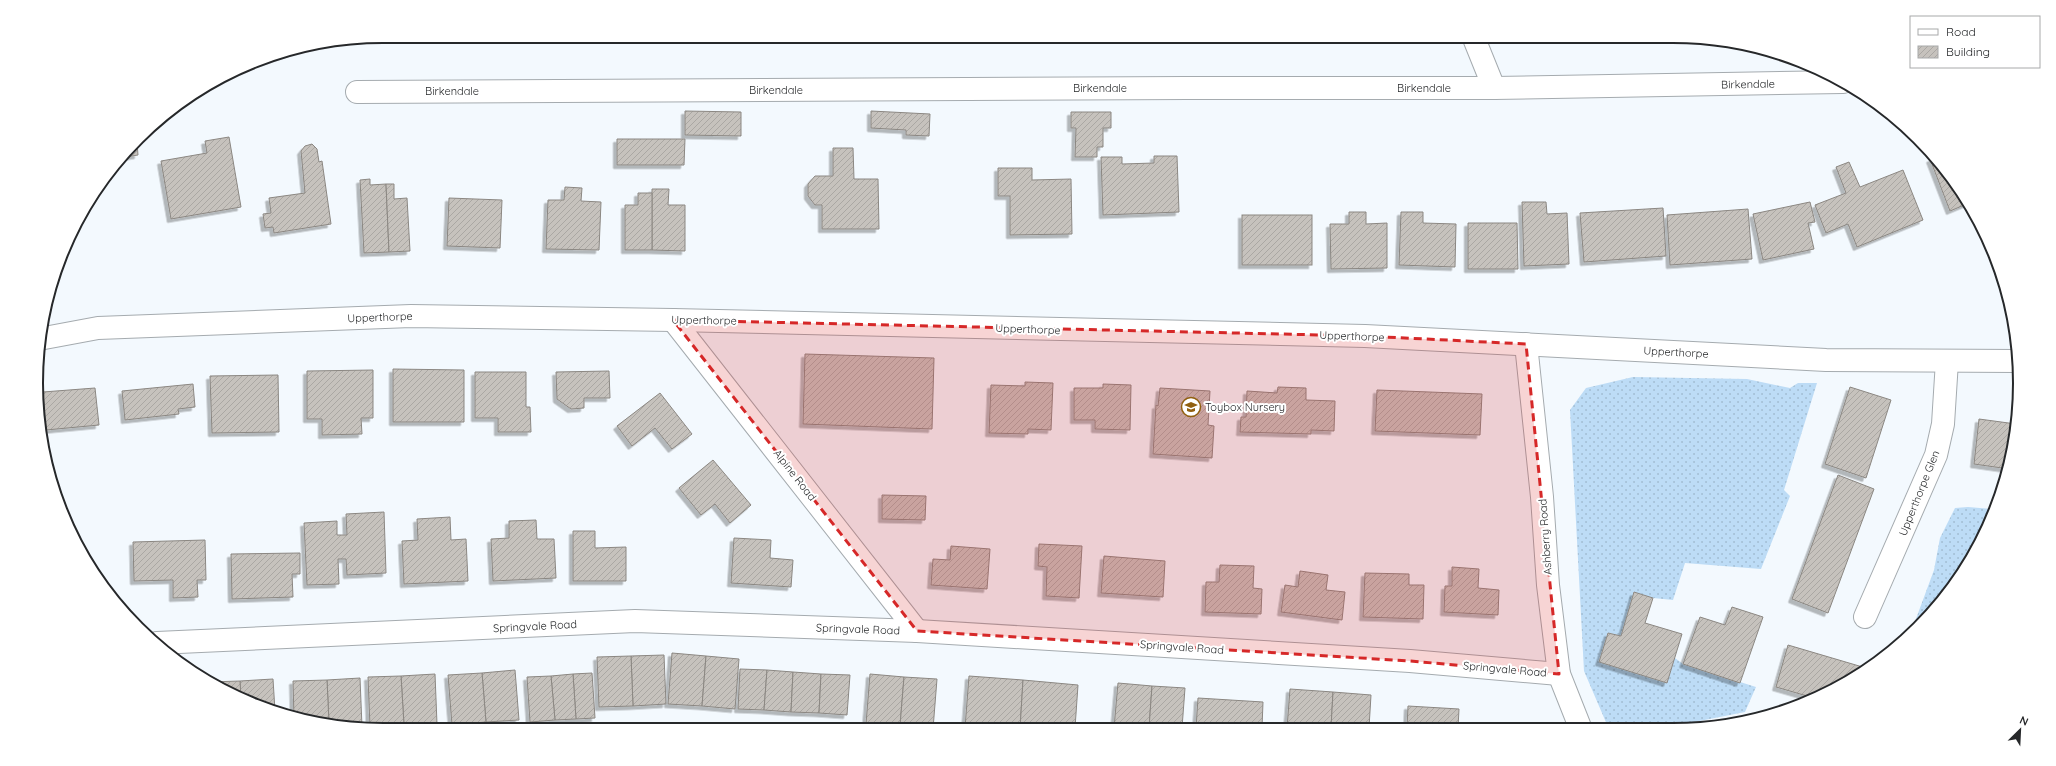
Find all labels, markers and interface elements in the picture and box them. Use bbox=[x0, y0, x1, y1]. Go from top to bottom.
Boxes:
legend bbox=[1910, 16, 2040, 68]
text: Road bbox=[1946, 24, 1976, 39]
text: Building bbox=[1946, 44, 1990, 59]
street label: Birkendale bbox=[1721, 77, 1775, 91]
street label: Birkendale bbox=[1073, 81, 1127, 95]
street label: Birkendale bbox=[1397, 81, 1451, 95]
street label: Birkendale bbox=[749, 83, 803, 97]
street label: Birkendale bbox=[425, 84, 479, 98]
street label: Upperthorpe bbox=[347, 309, 413, 325]
street label: Upperthorpe bbox=[671, 312, 737, 328]
street label: Upperthorpe bbox=[995, 321, 1061, 337]
street label: Upperthorpe bbox=[1319, 328, 1385, 344]
street label: Upperthorpe bbox=[1643, 343, 1709, 361]
school or university icon: Toybox Nursery bbox=[1180, 396, 1202, 418]
place label: Toybox Nursery bbox=[1205, 400, 1285, 414]
street label: Alpine Road bbox=[771, 446, 819, 504]
street label: Upperthorpe Glen bbox=[1895, 448, 1943, 538]
street label: Ashberry Road bbox=[1535, 498, 1555, 576]
street label: Springvale Road bbox=[493, 617, 577, 635]
street label: Springvale Road bbox=[816, 621, 900, 637]
street label: Springvale Road bbox=[1140, 637, 1224, 657]
street label: Springvale Road bbox=[1463, 658, 1547, 680]
north arrow bbox=[2000, 710, 2040, 750]
text: N bbox=[2018, 713, 2031, 729]

